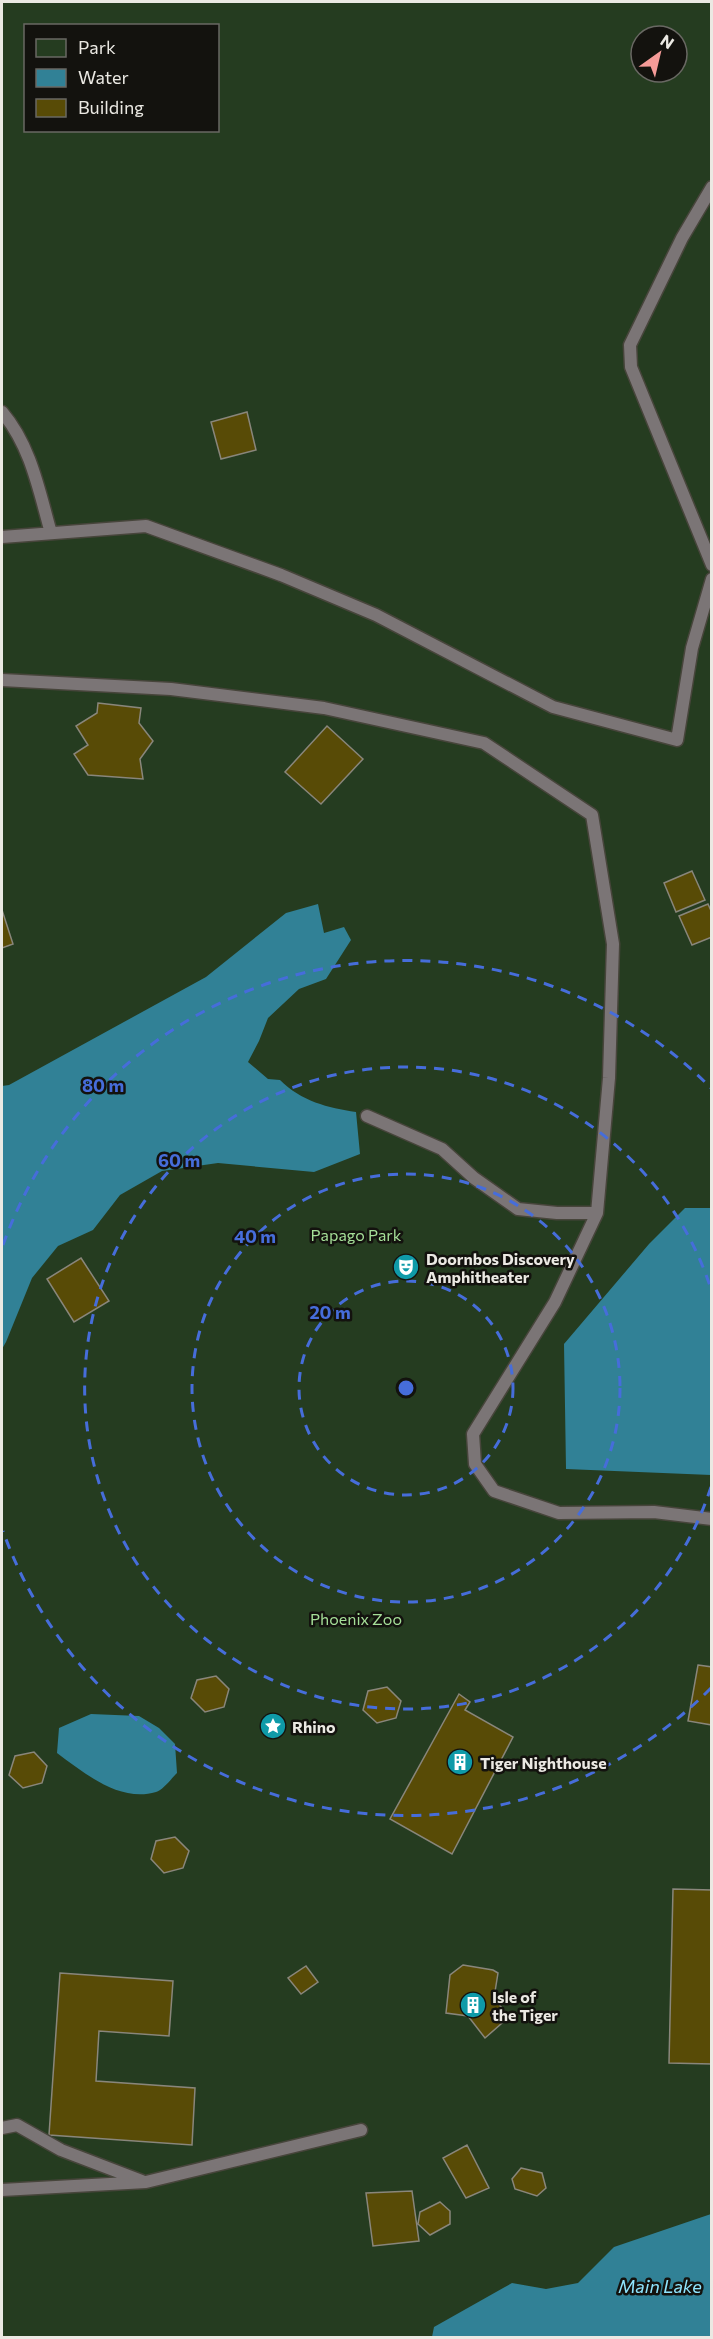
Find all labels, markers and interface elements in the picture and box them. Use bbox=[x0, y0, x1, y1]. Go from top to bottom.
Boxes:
legend bbox=[24, 24, 219, 132]
north arrow bbox=[629, 24, 689, 84]
text: N bbox=[657, 30, 678, 52]
text: Park bbox=[78, 36, 116, 58]
text: Water bbox=[78, 66, 129, 88]
text: Building bbox=[78, 96, 144, 118]
text: 80 m bbox=[82, 1074, 124, 1096]
text: 60 m bbox=[158, 1149, 200, 1171]
text: 40 m bbox=[234, 1225, 276, 1247]
park label: Papago Park bbox=[311, 1225, 402, 1244]
place label: Doornbos Discovery Amphitheater bbox=[426, 1249, 575, 1286]
theatre icon: Doornbos Discovery Amphitheater bbox=[391, 1252, 421, 1282]
text: 20 m bbox=[309, 1301, 351, 1323]
centre of rings bbox=[396, 1378, 416, 1398]
park label: Phoenix Zoo bbox=[310, 1609, 402, 1628]
place icon: Rhino bbox=[258, 1711, 288, 1741]
place label: Rhino bbox=[292, 1717, 336, 1736]
building icon: Tiger Nighthouse bbox=[445, 1747, 475, 1777]
place label: Tiger Nighthouse bbox=[480, 1753, 607, 1772]
place label: Isle of the Tiger bbox=[492, 1987, 558, 2024]
building icon: Isle of the Tiger bbox=[458, 1990, 488, 2020]
water label: Main Lake bbox=[618, 2275, 702, 2297]

